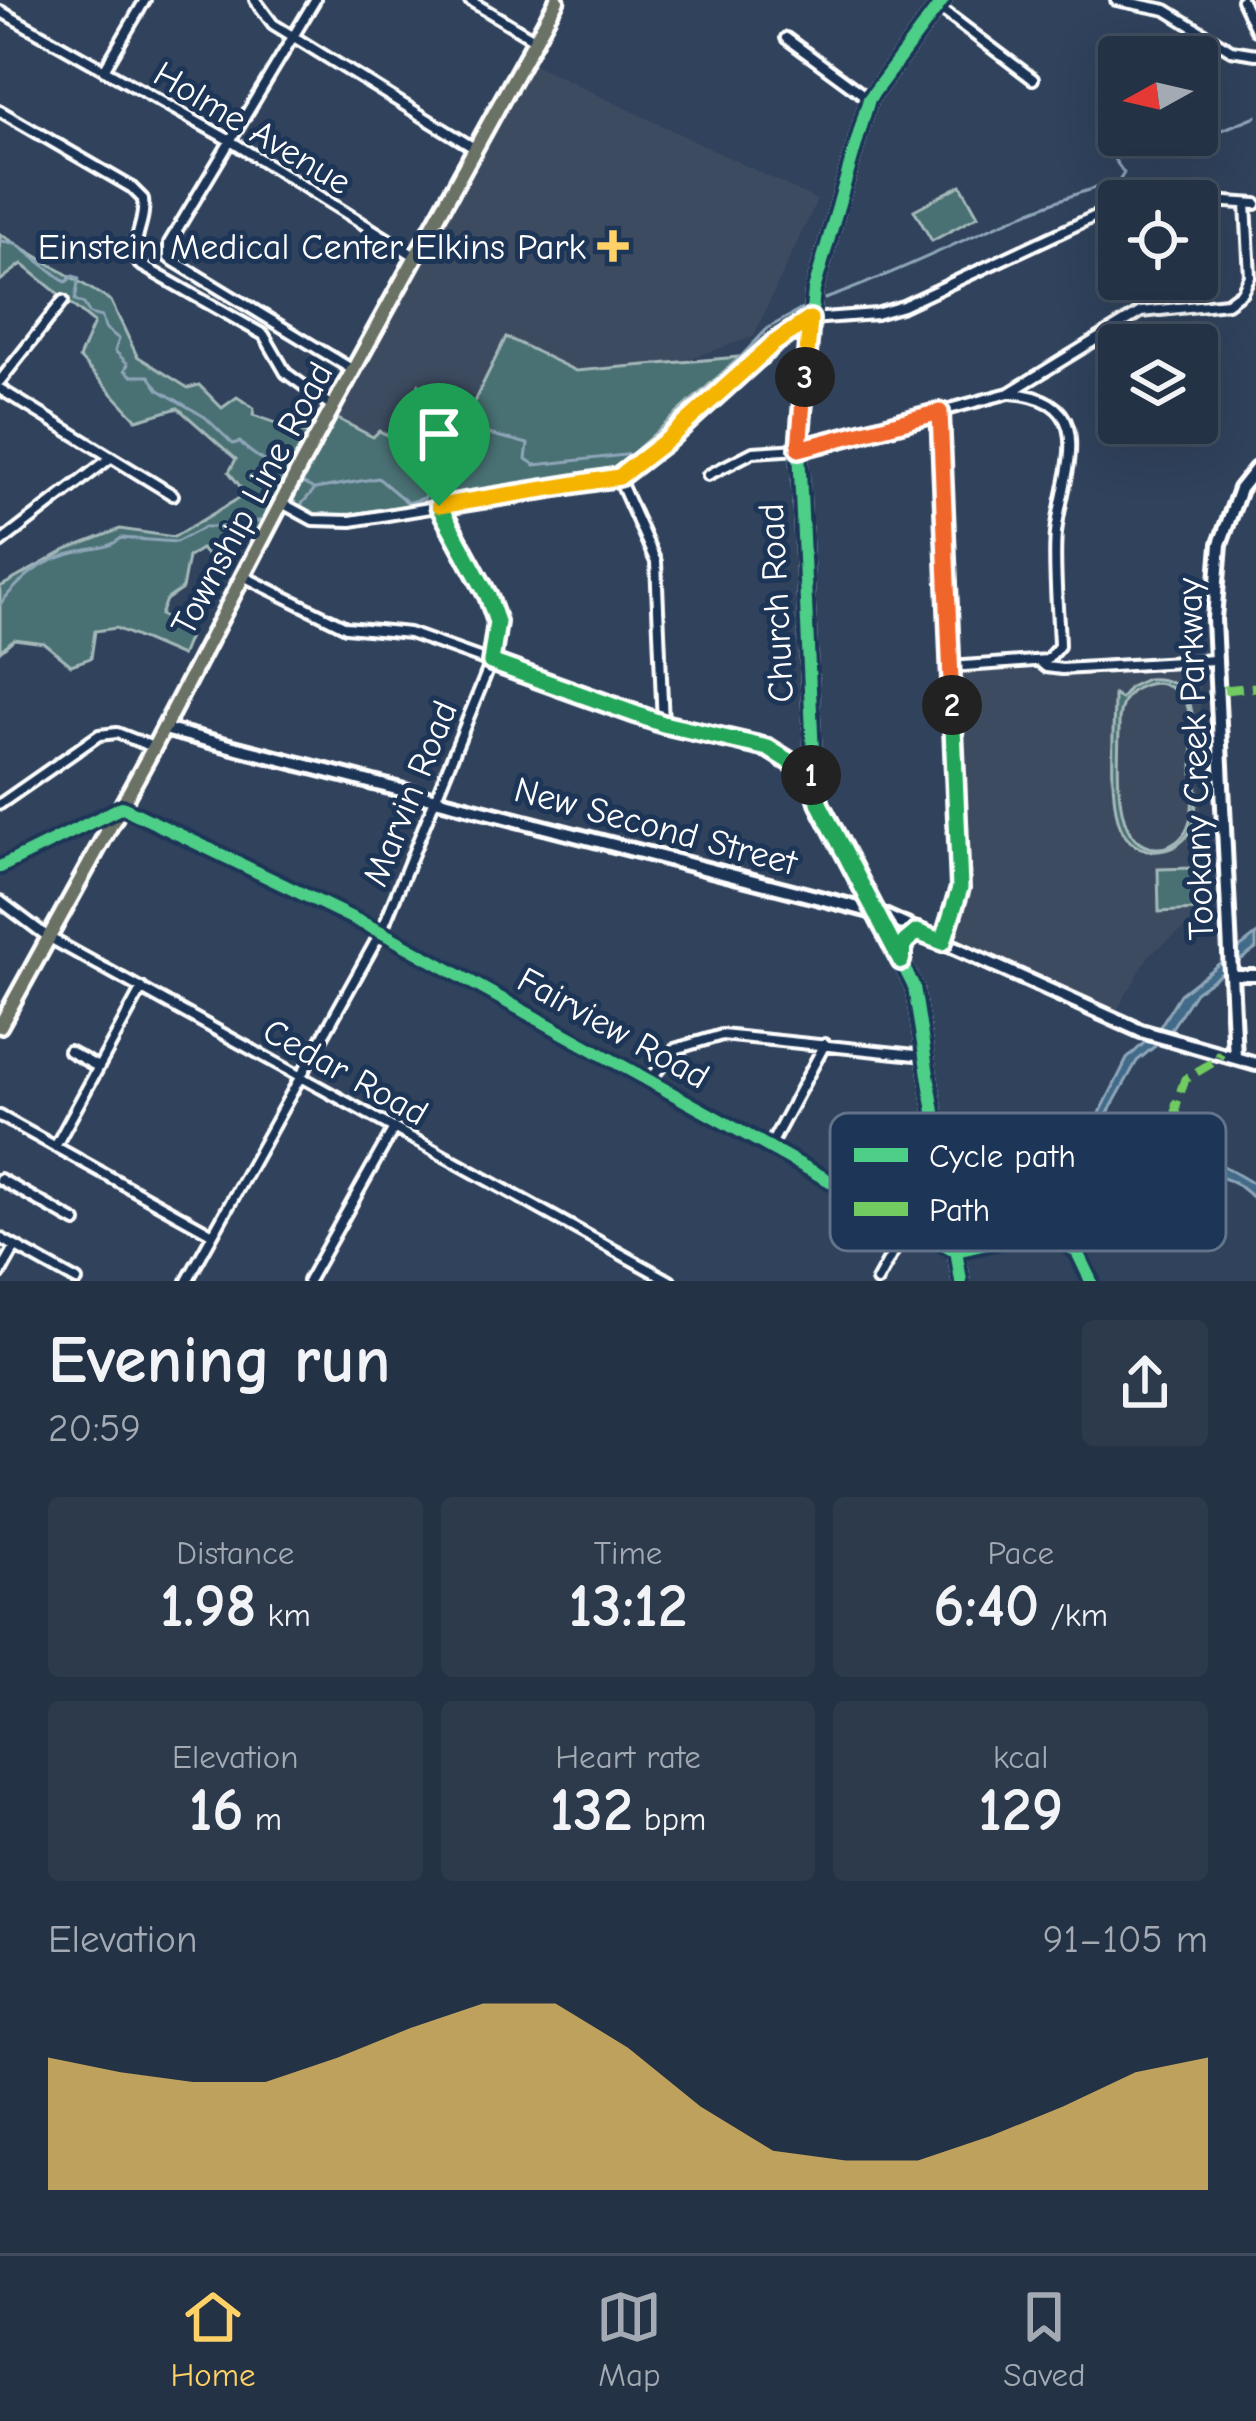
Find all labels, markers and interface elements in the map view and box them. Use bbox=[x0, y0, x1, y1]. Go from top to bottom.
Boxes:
north arrow bbox=[1098, 36, 1218, 156]
map controls bbox=[1098, 36, 1218, 444]
street label: Holme Avenue bbox=[146, 53, 358, 203]
button: locate bbox=[1098, 180, 1218, 300]
place label: Einstein Medical Center Elkins Park bbox=[38, 227, 587, 268]
marker: Einstein Medical Center Elkins Park bbox=[597, 230, 629, 262]
button: layers bbox=[1098, 324, 1218, 444]
pin: 3 bbox=[775, 347, 835, 407]
street label: Township Line Road bbox=[163, 355, 342, 642]
text: 3 bbox=[797, 358, 813, 396]
pin bbox=[388, 383, 490, 506]
icon: arrive bbox=[406, 401, 472, 467]
street label: Church Road bbox=[751, 502, 802, 704]
street label: Tookany Creek Parkway bbox=[1169, 576, 1222, 941]
pin: 2 bbox=[922, 675, 982, 735]
text: 2 bbox=[944, 686, 960, 724]
street label: Marvin Road bbox=[355, 695, 466, 892]
pin: 1 bbox=[781, 745, 841, 805]
text: 1 bbox=[805, 756, 817, 794]
street label: New Second Street bbox=[510, 769, 803, 884]
street label: Fairview Road bbox=[510, 959, 716, 1098]
street label: Cedar Road bbox=[256, 1010, 435, 1134]
legend bbox=[830, 1113, 1226, 1251]
text: Cycle path bbox=[929, 1137, 1076, 1175]
text: Path bbox=[929, 1191, 990, 1229]
button: share bbox=[1082, 1320, 1208, 1446]
text: Evening run bbox=[48, 1323, 390, 1399]
text: 20:59 bbox=[48, 1406, 141, 1451]
text: Distance bbox=[176, 1534, 294, 1572]
text: Time bbox=[594, 1534, 662, 1572]
text: Pace bbox=[987, 1534, 1054, 1572]
text: 1.98 bbox=[160, 1572, 256, 1641]
text: 13:12 bbox=[568, 1572, 688, 1641]
text: 6:40 bbox=[933, 1572, 1039, 1641]
text: km bbox=[256, 1596, 311, 1634]
text: /km bbox=[1039, 1596, 1108, 1634]
text: Elevation bbox=[172, 1738, 299, 1776]
text: Heart rate bbox=[555, 1738, 701, 1776]
text: kcal bbox=[993, 1738, 1048, 1776]
text: 16 bbox=[189, 1776, 244, 1845]
text: 132 bbox=[550, 1776, 633, 1845]
text: 129 bbox=[978, 1776, 1063, 1845]
text: m bbox=[244, 1800, 282, 1838]
text: bpm bbox=[633, 1800, 706, 1838]
text: Elevation bbox=[48, 1917, 197, 1962]
text: 91–105 m bbox=[1043, 1917, 1208, 1962]
tab: Home bbox=[170, 2284, 256, 2394]
tab: Map bbox=[596, 2284, 662, 2394]
tab: Saved bbox=[1003, 2284, 1086, 2394]

